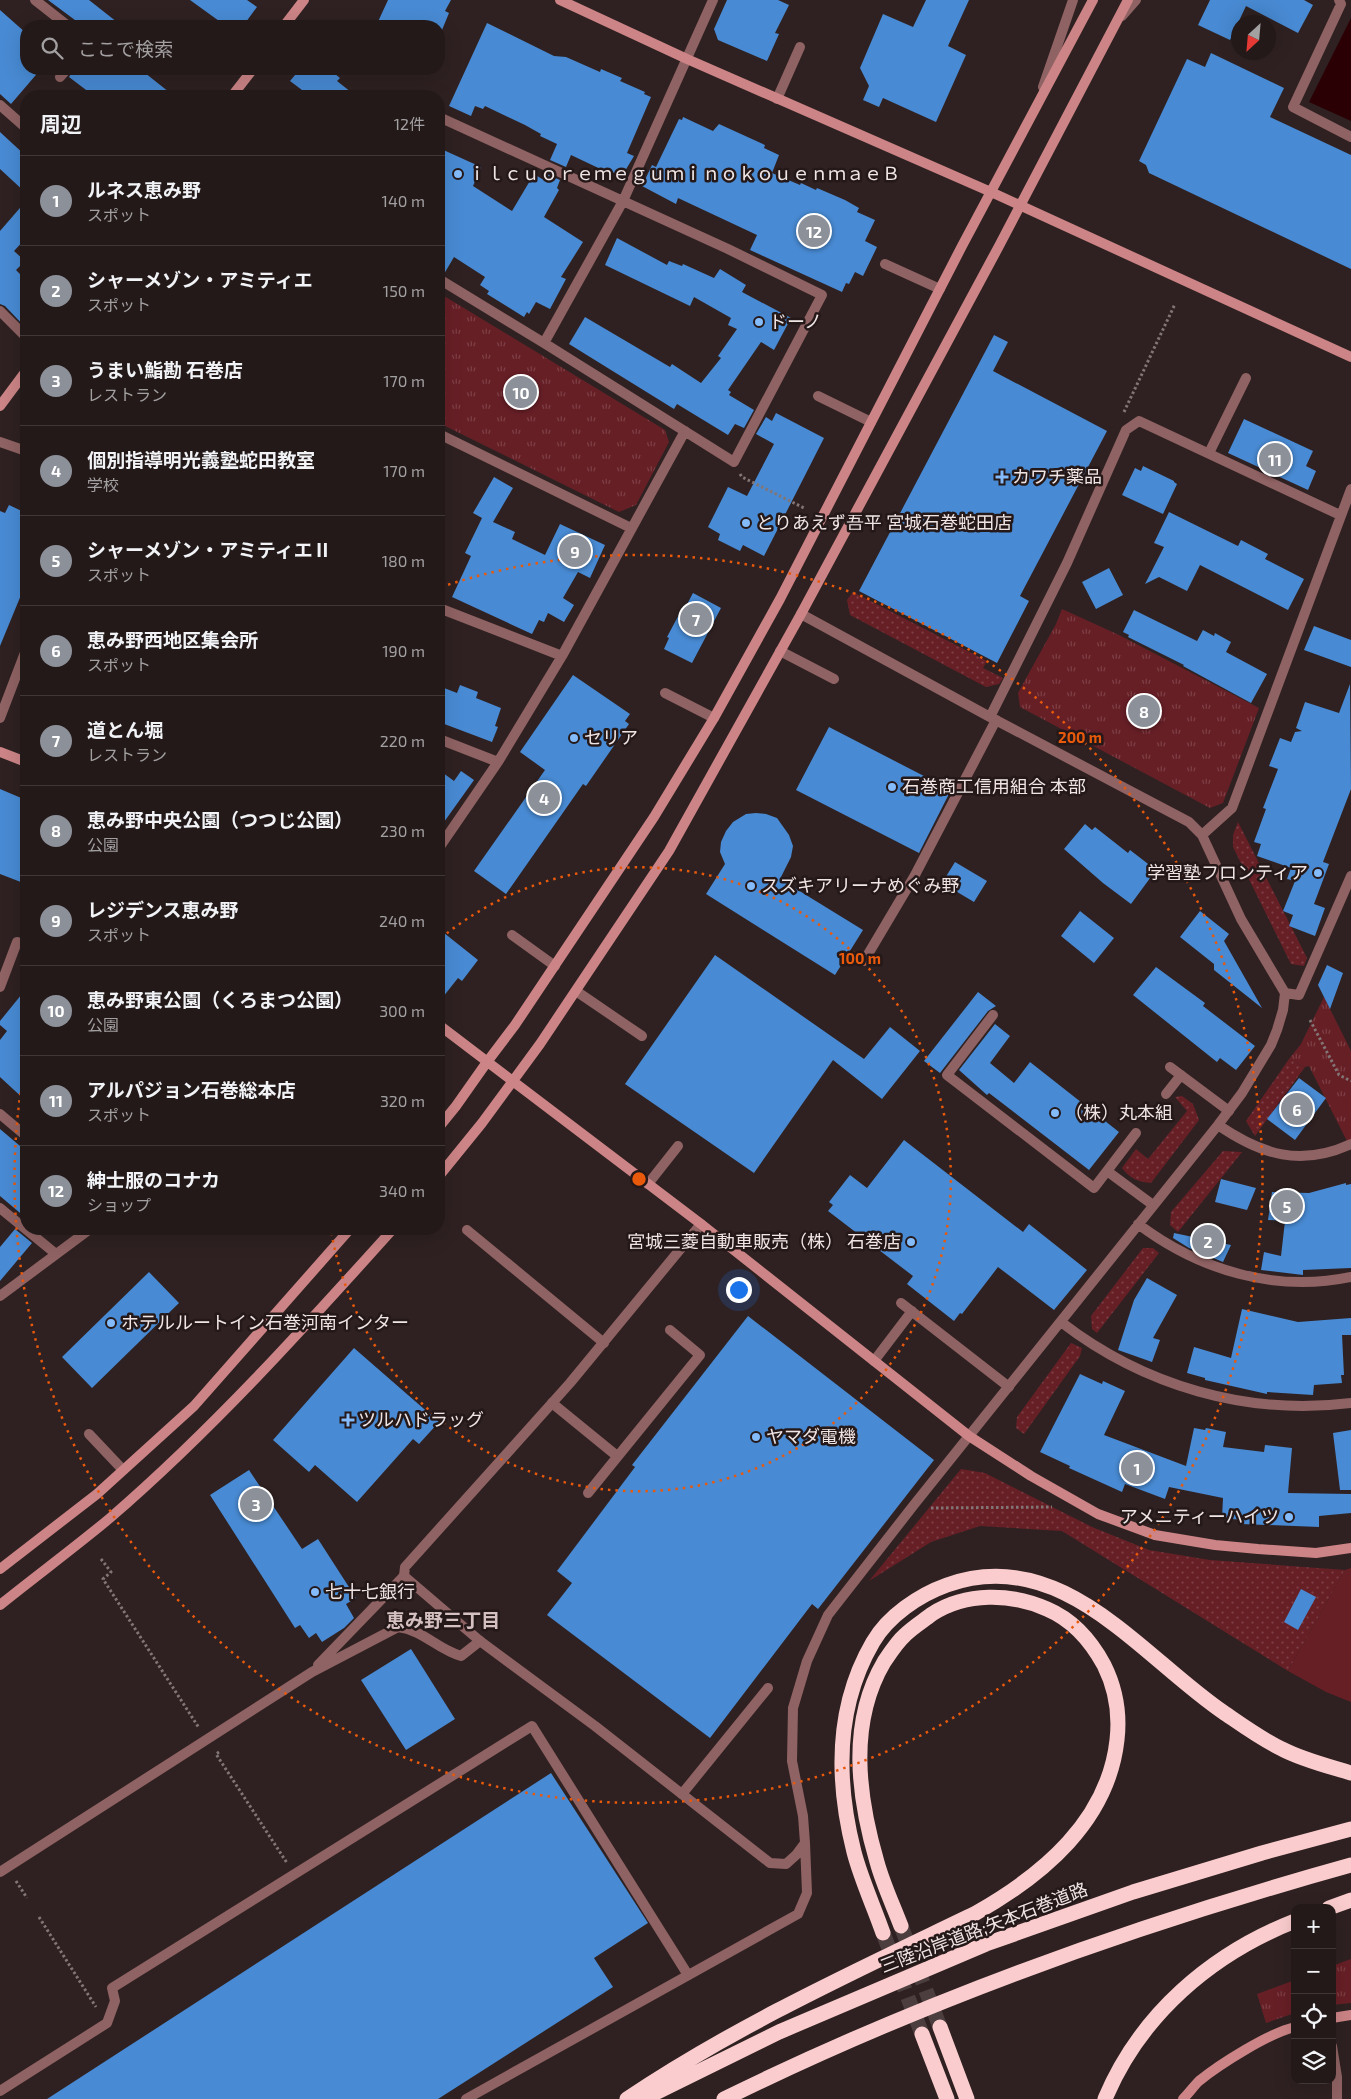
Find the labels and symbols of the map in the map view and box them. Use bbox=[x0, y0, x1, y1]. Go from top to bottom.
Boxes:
north arrow bbox=[1231, 15, 1276, 60]
place label: ｉｌｃｕｏｒｅｍｅｇｕｍｉｎｏｋｏｕｅｎｍａｅＢ bbox=[468, 162, 900, 185]
marker: ｉｌｃｕｏｒｅｍｅｇｕｍｉｎｏｋｏｕｅｎｍａｅＢ bbox=[452, 168, 464, 180]
pin: 12 bbox=[798, 212, 830, 250]
place label: ドーノ bbox=[769, 310, 822, 332]
marker: ドーノ bbox=[753, 316, 765, 328]
pin: 10 bbox=[505, 373, 537, 411]
pin: 11 bbox=[1259, 440, 1291, 478]
place label: カワチ薬品 bbox=[1012, 465, 1102, 487]
marker: カワチ薬品 bbox=[996, 471, 1008, 483]
place label: とりあえず吾平 宮城石巻蛇田店 bbox=[756, 511, 1012, 533]
marker: とりあえず吾平 宮城石巻蛇田店 bbox=[740, 517, 752, 529]
pin: 9 bbox=[559, 532, 591, 570]
pin: 7 bbox=[680, 600, 712, 638]
pin: 8 bbox=[1128, 692, 1160, 730]
place label: セリア bbox=[584, 726, 638, 748]
text: 200 m bbox=[1058, 728, 1102, 746]
marker: セリア bbox=[568, 732, 580, 744]
place label: 石巻商工信用組合 本部 bbox=[902, 775, 1086, 797]
pin: 4 bbox=[528, 779, 560, 817]
marker: 石巻商工信用組合 本部 bbox=[886, 781, 898, 793]
place label: 学習塾フロンティア bbox=[1147, 861, 1308, 883]
marker: 学習塾フロンティア bbox=[1312, 867, 1324, 879]
place label: スズキアリーナめぐみ野 bbox=[761, 874, 960, 896]
marker: スズキアリーナめぐみ野 bbox=[745, 880, 757, 892]
text: 100 m bbox=[839, 949, 881, 967]
pin: 6 bbox=[1281, 1090, 1313, 1128]
place label: （株）丸本組 bbox=[1065, 1101, 1173, 1123]
marker: （株）丸本組 bbox=[1049, 1107, 1061, 1119]
centre of rings bbox=[630, 1170, 648, 1188]
pin: 5 bbox=[1271, 1187, 1303, 1225]
pin: 2 bbox=[1192, 1222, 1224, 1260]
place label: 宮城三菱自動車販売（株） 石巻店 bbox=[627, 1230, 901, 1252]
marker: 宮城三菱自動車販売（株） 石巻店 bbox=[905, 1236, 917, 1248]
your location bbox=[726, 1277, 752, 1303]
place label: ホテルルートイン石巻河南インター bbox=[121, 1311, 409, 1333]
marker: ホテルルートイン石巻河南インター bbox=[105, 1317, 117, 1329]
place label: ツルハドラッグ bbox=[358, 1408, 484, 1430]
marker: ツルハドラッグ bbox=[342, 1414, 354, 1426]
place label: ヤマダ電機 bbox=[766, 1425, 856, 1447]
marker: ヤマダ電機 bbox=[750, 1431, 762, 1443]
pin: 1 bbox=[1121, 1449, 1153, 1487]
pin: 3 bbox=[240, 1485, 272, 1523]
place label: アメニティーハイツ bbox=[1120, 1505, 1279, 1527]
marker: アメニティーハイツ bbox=[1283, 1511, 1295, 1523]
place label: 七十七銀行 bbox=[325, 1580, 415, 1602]
marker: 七十七銀行 bbox=[309, 1586, 321, 1598]
district label: 恵み野三丁目 bbox=[386, 1608, 500, 1631]
street label: 三陸沿岸道路;矢本石巻道路 bbox=[877, 1877, 1090, 1977]

